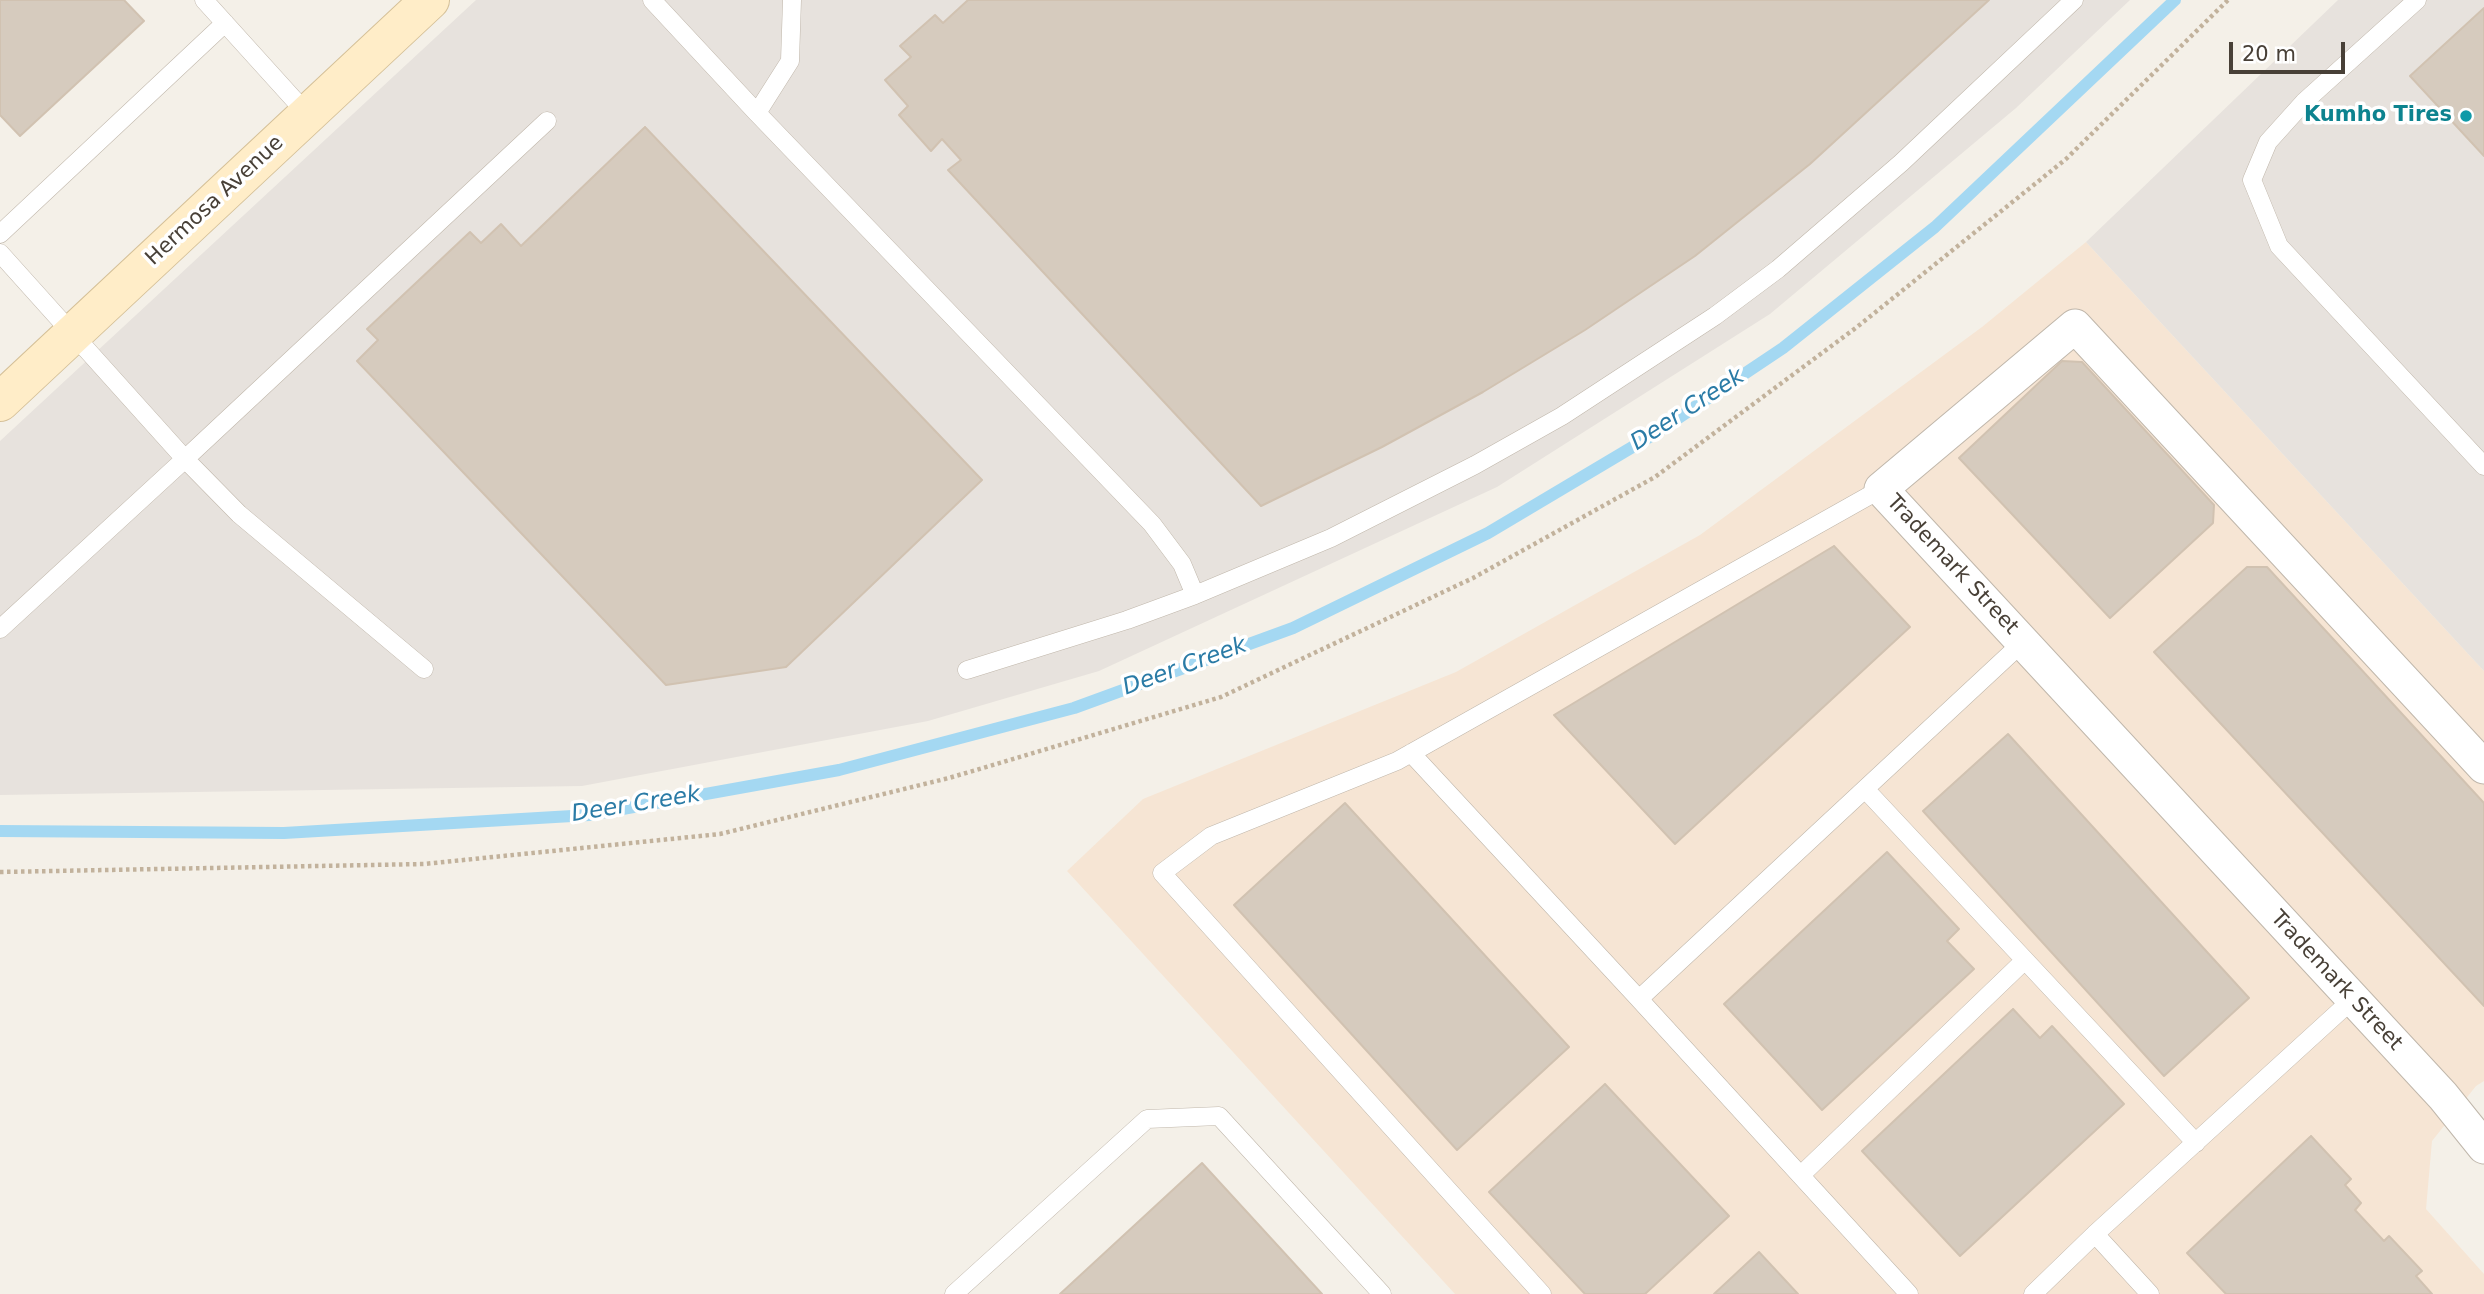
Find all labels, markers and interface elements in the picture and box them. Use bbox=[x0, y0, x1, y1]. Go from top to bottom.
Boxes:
scale bar bbox=[2232, 28, 2348, 72]
text: 20 m bbox=[2242, 42, 2296, 66]
place label: Kumho Tires bbox=[2304, 103, 2452, 129]
marker: Kumho Tires bbox=[2458, 108, 2474, 124]
street label: Hermosa Avenue bbox=[141, 131, 289, 271]
water label: Deer Creek bbox=[1626, 363, 1750, 457]
street label: Trademark Street bbox=[1881, 490, 2023, 640]
water label: Deer Creek bbox=[1119, 632, 1251, 702]
water label: Deer Creek bbox=[570, 781, 702, 829]
street label: Trademark Street bbox=[2265, 906, 2407, 1056]

